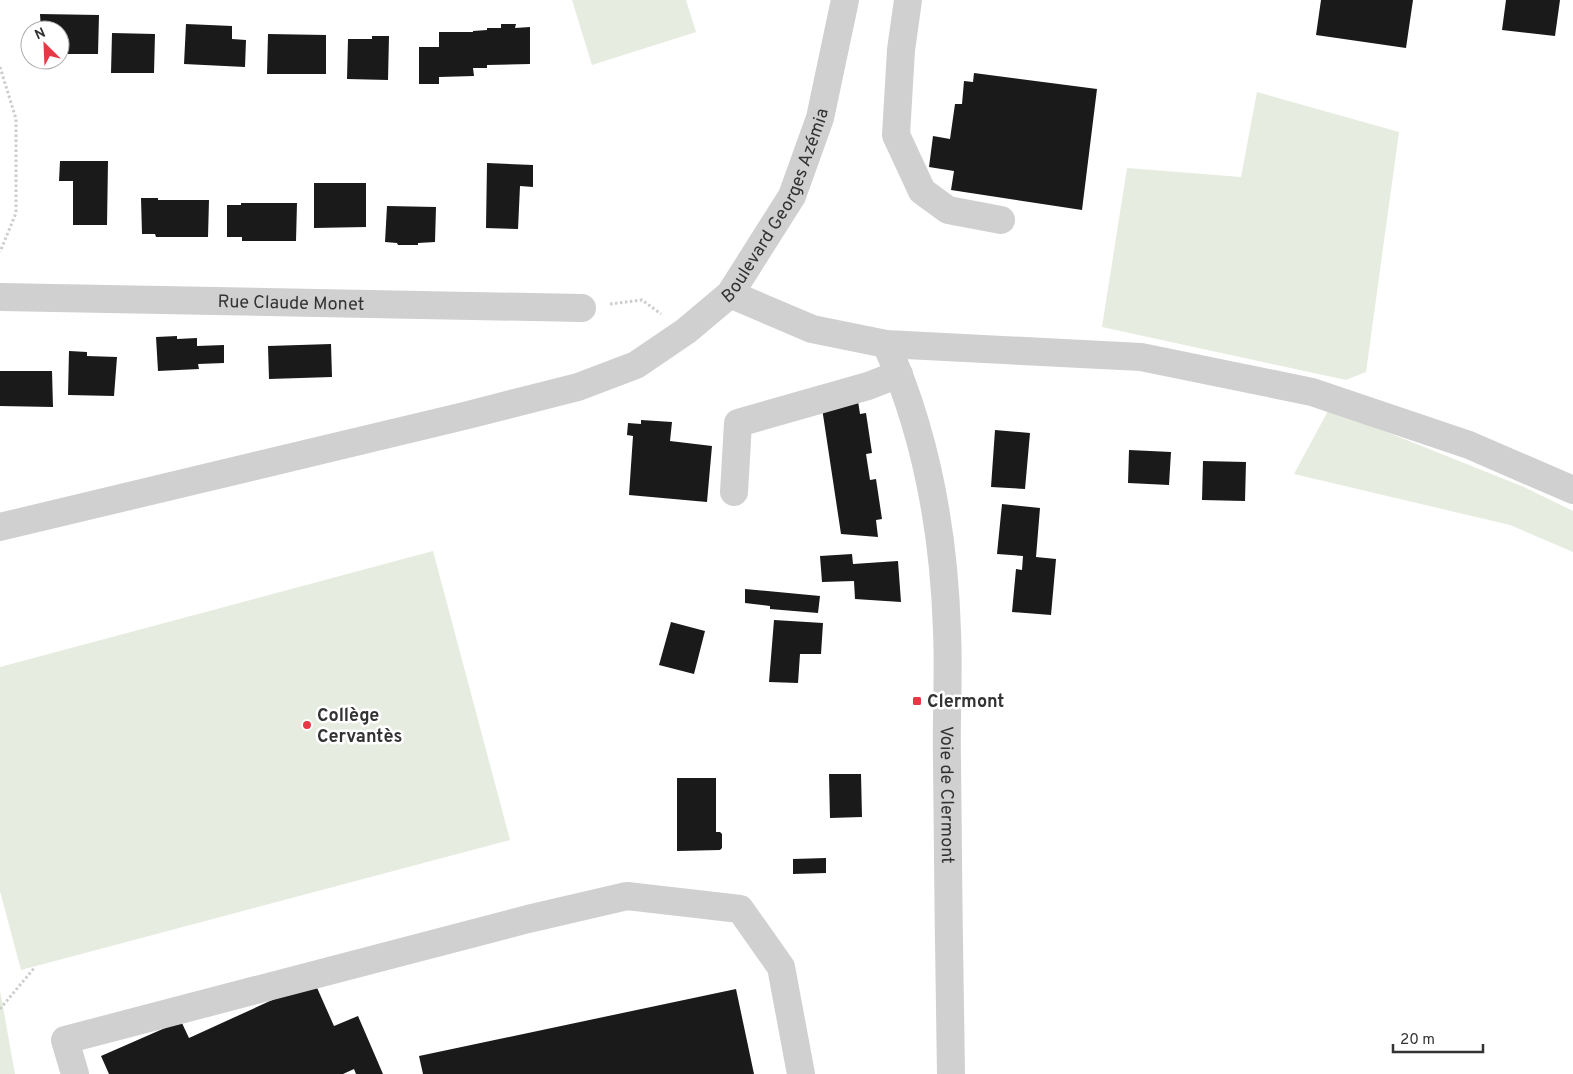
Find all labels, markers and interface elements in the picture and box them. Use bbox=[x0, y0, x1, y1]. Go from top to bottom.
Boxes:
north arrow bbox=[20, 20, 70, 70]
text: N bbox=[32, 25, 48, 44]
street label: Boulevard Georges Azémia bbox=[718, 107, 835, 309]
street label: Rue Claude Monet bbox=[217, 291, 365, 317]
place label: Clermont bbox=[927, 691, 1004, 714]
marker: Clermont bbox=[911, 695, 923, 707]
place label: Collège Cervantès bbox=[317, 705, 402, 749]
marker: Collège Cervantès bbox=[301, 719, 313, 731]
street label: Voie de Clermont bbox=[934, 726, 958, 864]
scale bar bbox=[1393, 1022, 1483, 1054]
text: 20 m bbox=[1400, 1031, 1435, 1050]

